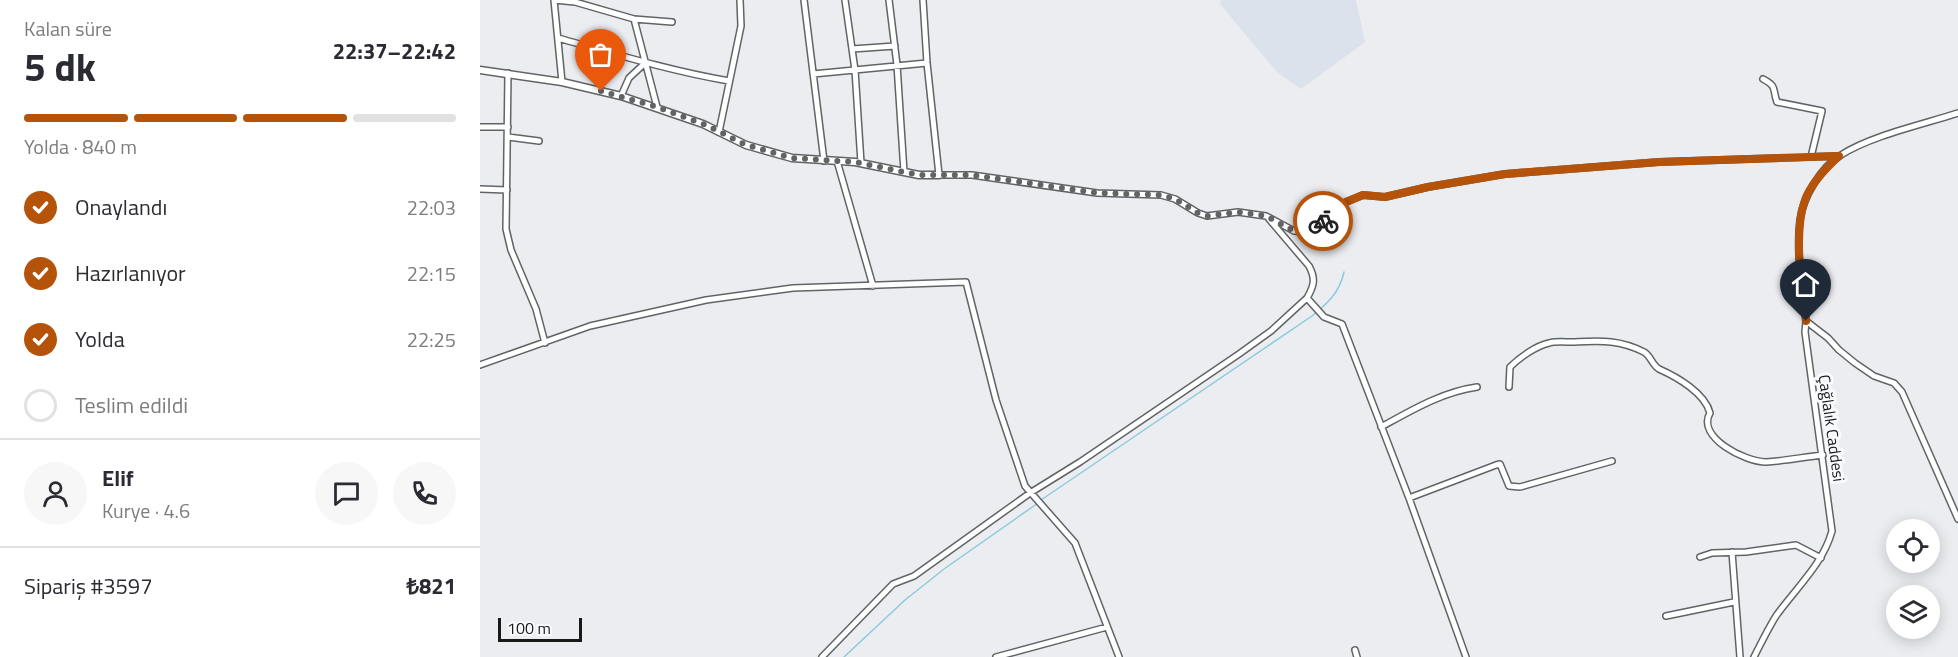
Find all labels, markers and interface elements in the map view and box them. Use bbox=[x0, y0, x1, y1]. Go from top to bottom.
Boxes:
text: Kalan süre bbox=[24, 13, 112, 44]
pin bbox=[575, 29, 626, 91]
text: 22:37–22:42 bbox=[333, 34, 456, 68]
text: 5 dk bbox=[24, 37, 96, 96]
icon: bag bbox=[584, 38, 617, 71]
text: Yolda · 840 m bbox=[24, 131, 137, 162]
text: Onaylandı bbox=[75, 190, 167, 224]
icon: check bbox=[24, 191, 57, 224]
courier bbox=[1293, 191, 1353, 251]
text: 22:03 bbox=[407, 192, 456, 223]
icon: bike bbox=[1307, 205, 1340, 238]
text: Hazırlanıyor bbox=[75, 256, 186, 290]
icon: check bbox=[24, 257, 57, 290]
text: 22:15 bbox=[407, 258, 456, 289]
pin bbox=[1780, 259, 1831, 321]
icon: home bbox=[1789, 268, 1822, 301]
text: Yolda bbox=[75, 322, 125, 356]
icon: check bbox=[24, 323, 57, 356]
text: 22:25 bbox=[407, 324, 456, 355]
street label: Çağlalık Caddesi bbox=[1813, 373, 1851, 483]
text: Teslim edildi bbox=[75, 388, 188, 422]
text: Elif bbox=[102, 461, 134, 495]
button: person bbox=[24, 462, 87, 525]
button: chat bbox=[315, 462, 378, 525]
button: phone bbox=[393, 462, 456, 525]
text: Kurye · 4.6 bbox=[102, 495, 190, 526]
map controls bbox=[1886, 519, 1940, 639]
button: locate bbox=[1886, 519, 1940, 573]
text: Sipariş #3597 bbox=[24, 569, 152, 603]
text: ₺821 bbox=[406, 569, 456, 603]
button: layers bbox=[1886, 585, 1940, 639]
scale bar bbox=[498, 615, 582, 642]
text: 100 m bbox=[507, 616, 551, 640]

